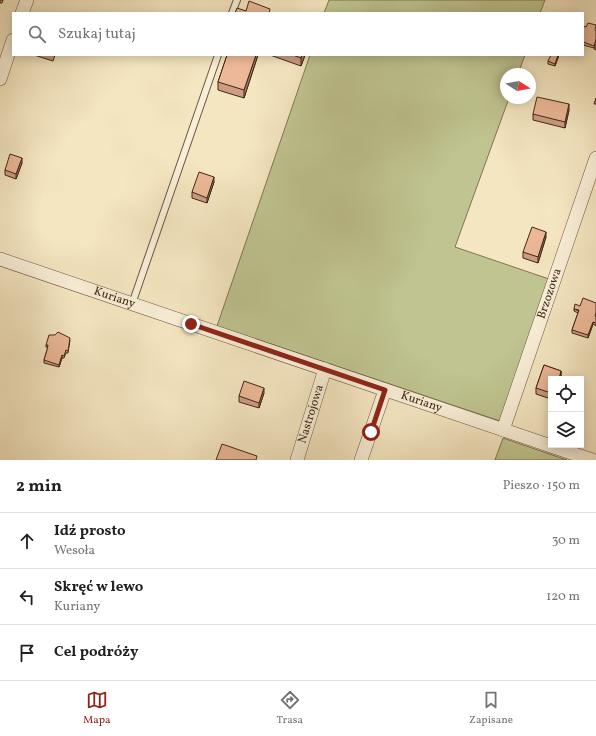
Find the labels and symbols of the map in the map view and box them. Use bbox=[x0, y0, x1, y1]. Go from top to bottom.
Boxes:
north arrow bbox=[500, 68, 536, 104]
street label: Brzozowa bbox=[534, 266, 566, 321]
street label: Kuriany bbox=[92, 283, 138, 313]
route end bbox=[182, 315, 200, 333]
street label: Nastrojowa bbox=[295, 383, 328, 445]
street label: Kuriany bbox=[399, 388, 445, 417]
route start bbox=[362, 423, 380, 441]

